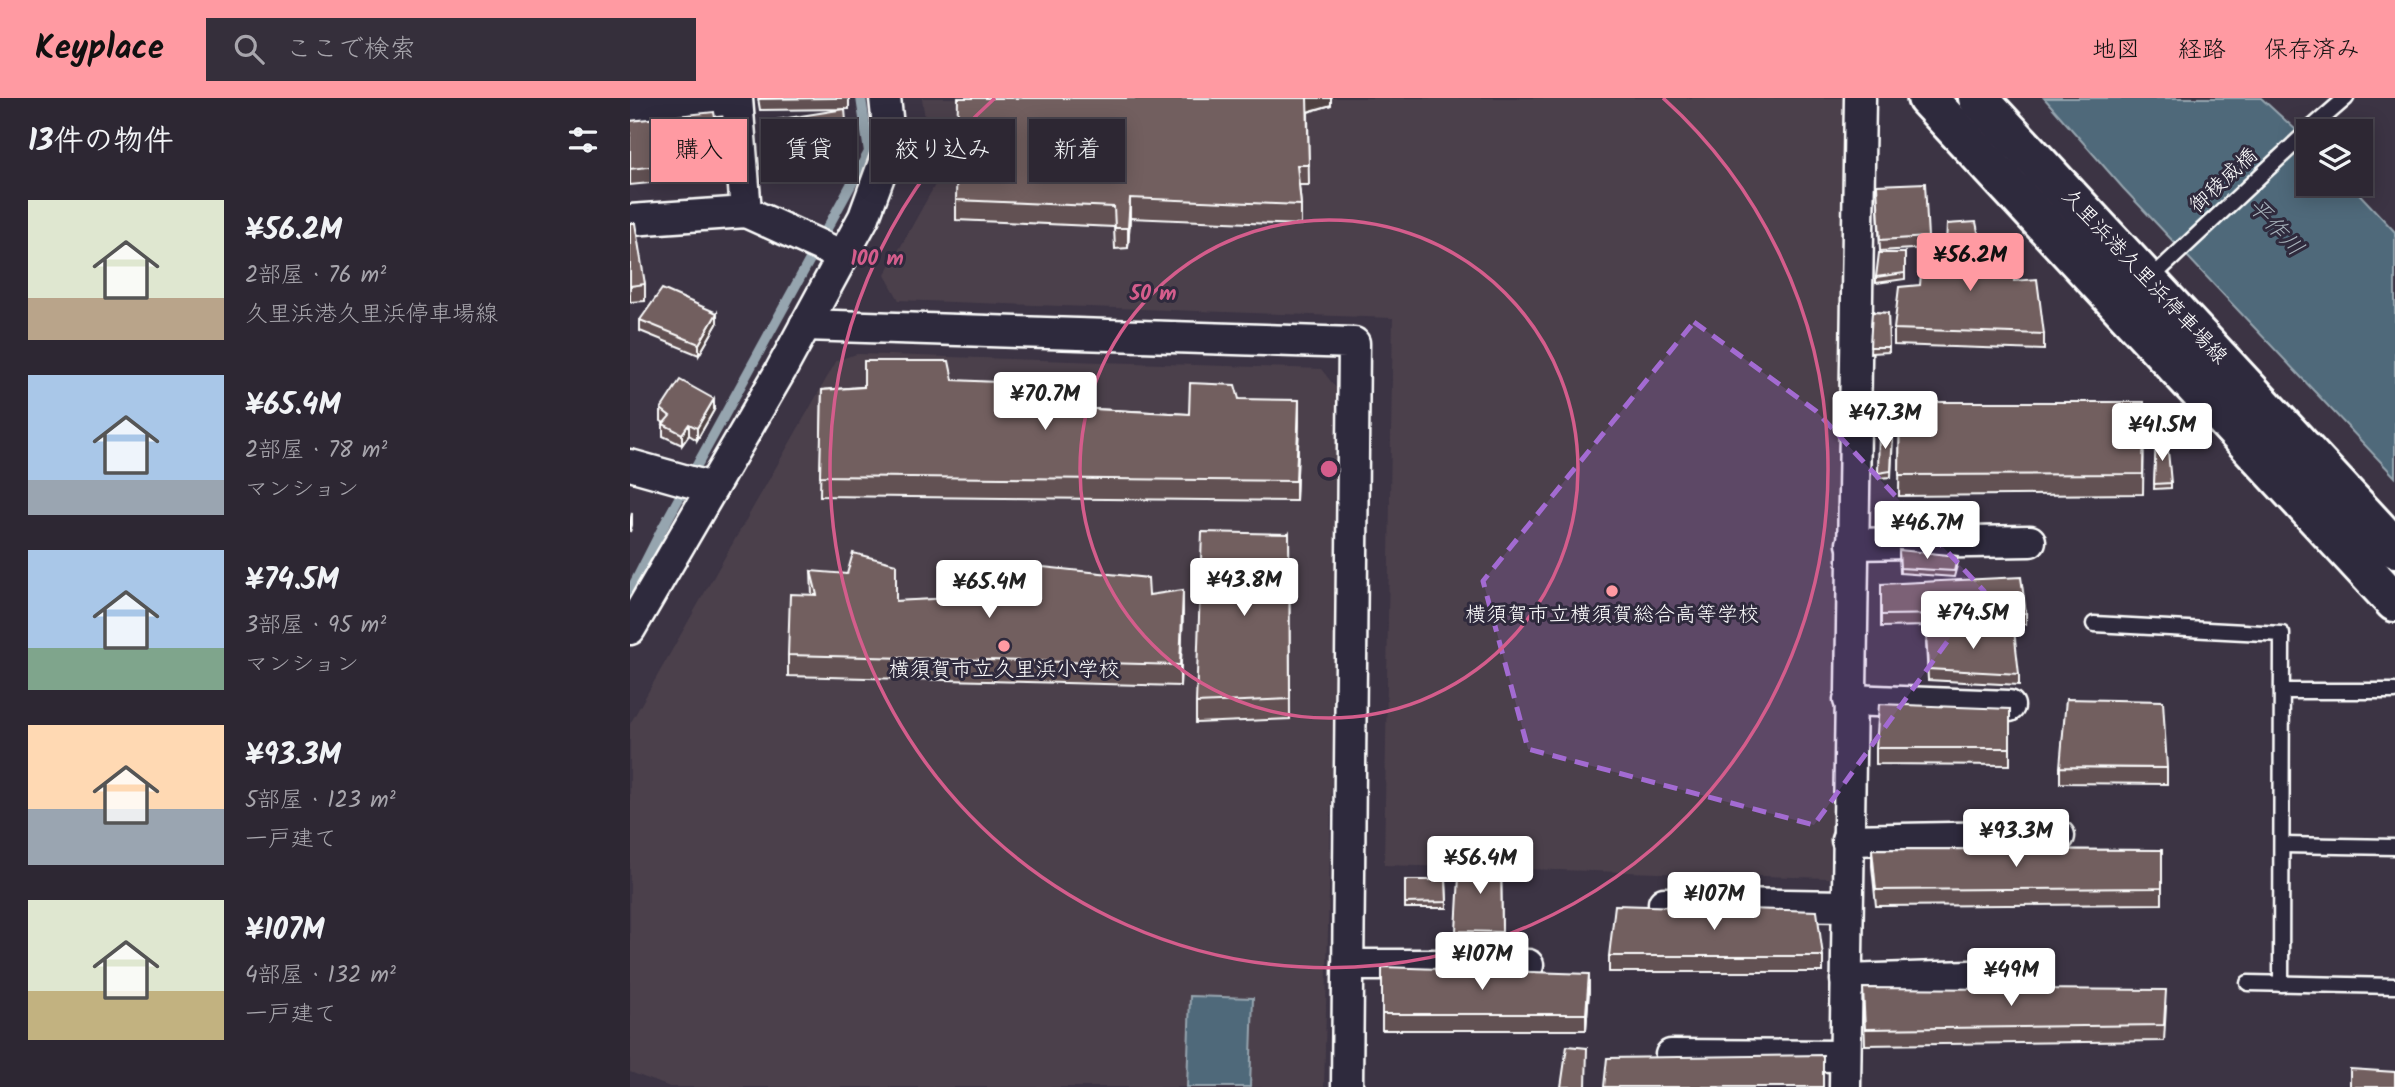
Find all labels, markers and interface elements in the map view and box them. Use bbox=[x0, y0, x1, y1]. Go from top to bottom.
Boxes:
search box bbox=[206, 18, 696, 81]
text: Keyplace bbox=[35, 23, 164, 76]
text: ここで検索 bbox=[286, 29, 416, 71]
icon: search bbox=[230, 30, 268, 68]
text: 地図 bbox=[2092, 31, 2140, 70]
text: 経路 bbox=[2178, 31, 2226, 70]
text: 保存済み bbox=[2264, 31, 2360, 70]
text: 13件の物件 bbox=[28, 118, 173, 166]
chip: 購入 bbox=[651, 119, 747, 182]
chip: 賃貸 bbox=[761, 119, 857, 182]
chip: 絞り込み bbox=[871, 119, 1015, 182]
chip: 新着 bbox=[1029, 119, 1125, 182]
map controls bbox=[2296, 119, 2373, 196]
button: layers bbox=[2296, 119, 2373, 196]
icon: filters bbox=[564, 121, 602, 159]
street label: 御稜威橋 bbox=[2182, 140, 2266, 222]
street label: 久里浜港久里浜停車場線 bbox=[2053, 181, 2235, 373]
water label: 平作川 bbox=[2238, 190, 2312, 266]
text: ¥56.2M bbox=[245, 207, 342, 255]
icon: home bbox=[84, 228, 168, 312]
pin: ¥56.2M bbox=[1913, 234, 2027, 293]
text: ¥56.2M bbox=[1933, 238, 2007, 274]
text: 100 m bbox=[850, 243, 904, 276]
text: 2部屋 · 76 m² bbox=[245, 258, 386, 294]
text: 50 m bbox=[1129, 278, 1176, 311]
text: 久里浜港久里浜停車場線 bbox=[245, 297, 498, 333]
pin: ¥70.7M bbox=[988, 372, 1102, 432]
text: ¥70.7M bbox=[1010, 377, 1080, 413]
text: ¥65.4M bbox=[245, 382, 341, 430]
pin: ¥47.3M bbox=[1828, 392, 1942, 451]
text: ¥47.3M bbox=[1849, 396, 1921, 432]
icon: home bbox=[84, 403, 168, 487]
pin: ¥41.5M bbox=[2105, 404, 2219, 463]
text: ¥41.5M bbox=[2128, 408, 2196, 444]
text: 2部屋 · 78 m² bbox=[245, 433, 387, 469]
centre of rings bbox=[1317, 457, 1341, 481]
text: マンション bbox=[245, 472, 359, 508]
pin: ¥46.7M bbox=[1870, 502, 1984, 561]
text: ¥46.7M bbox=[1891, 506, 1963, 542]
text: ¥74.5M bbox=[245, 557, 339, 605]
pin: ¥43.8M bbox=[1187, 559, 1301, 618]
pin: ¥65.4M bbox=[932, 560, 1046, 620]
text: ¥43.8M bbox=[1206, 563, 1282, 599]
text: ¥65.4M bbox=[952, 565, 1026, 601]
icon: home bbox=[84, 578, 168, 662]
marker: 横須賀市立横須賀総合高等学校 bbox=[1604, 583, 1620, 599]
pin: ¥74.5M bbox=[1916, 592, 2030, 651]
text: ¥74.5M bbox=[1937, 596, 2009, 632]
place label: 横須賀市立横須賀総合高等学校 bbox=[1465, 599, 1759, 632]
text: 3部屋 · 95 m² bbox=[245, 608, 386, 644]
marker: 横須賀市立久里浜小学校 bbox=[996, 638, 1012, 654]
text: マンション bbox=[245, 647, 359, 683]
place label: 横須賀市立久里浜小学校 bbox=[889, 654, 1120, 687]
text: ¥93.3M bbox=[245, 732, 341, 780]
icon: home bbox=[84, 753, 168, 837]
text: 5部屋 · 123 m² bbox=[245, 783, 396, 819]
pin: ¥93.3M bbox=[1959, 810, 2073, 869]
text: ¥93.3M bbox=[1979, 814, 2053, 850]
text: 一戸建て bbox=[245, 822, 337, 858]
pin: ¥56.4M bbox=[1423, 836, 1537, 896]
text: ¥56.4M bbox=[1443, 841, 1517, 877]
pin: ¥107M bbox=[1665, 872, 1763, 932]
text: ¥107M bbox=[1683, 877, 1745, 913]
text: ¥107M bbox=[245, 907, 325, 955]
icon: home bbox=[84, 928, 168, 1012]
pin: ¥107M bbox=[1433, 932, 1531, 992]
text: ¥107M bbox=[1451, 937, 1513, 973]
pin: ¥49M bbox=[1970, 948, 2052, 1008]
text: ¥49M bbox=[1983, 953, 2039, 989]
text: 4部屋 · 132 m² bbox=[245, 958, 396, 994]
text: 一戸建て bbox=[245, 997, 337, 1033]

